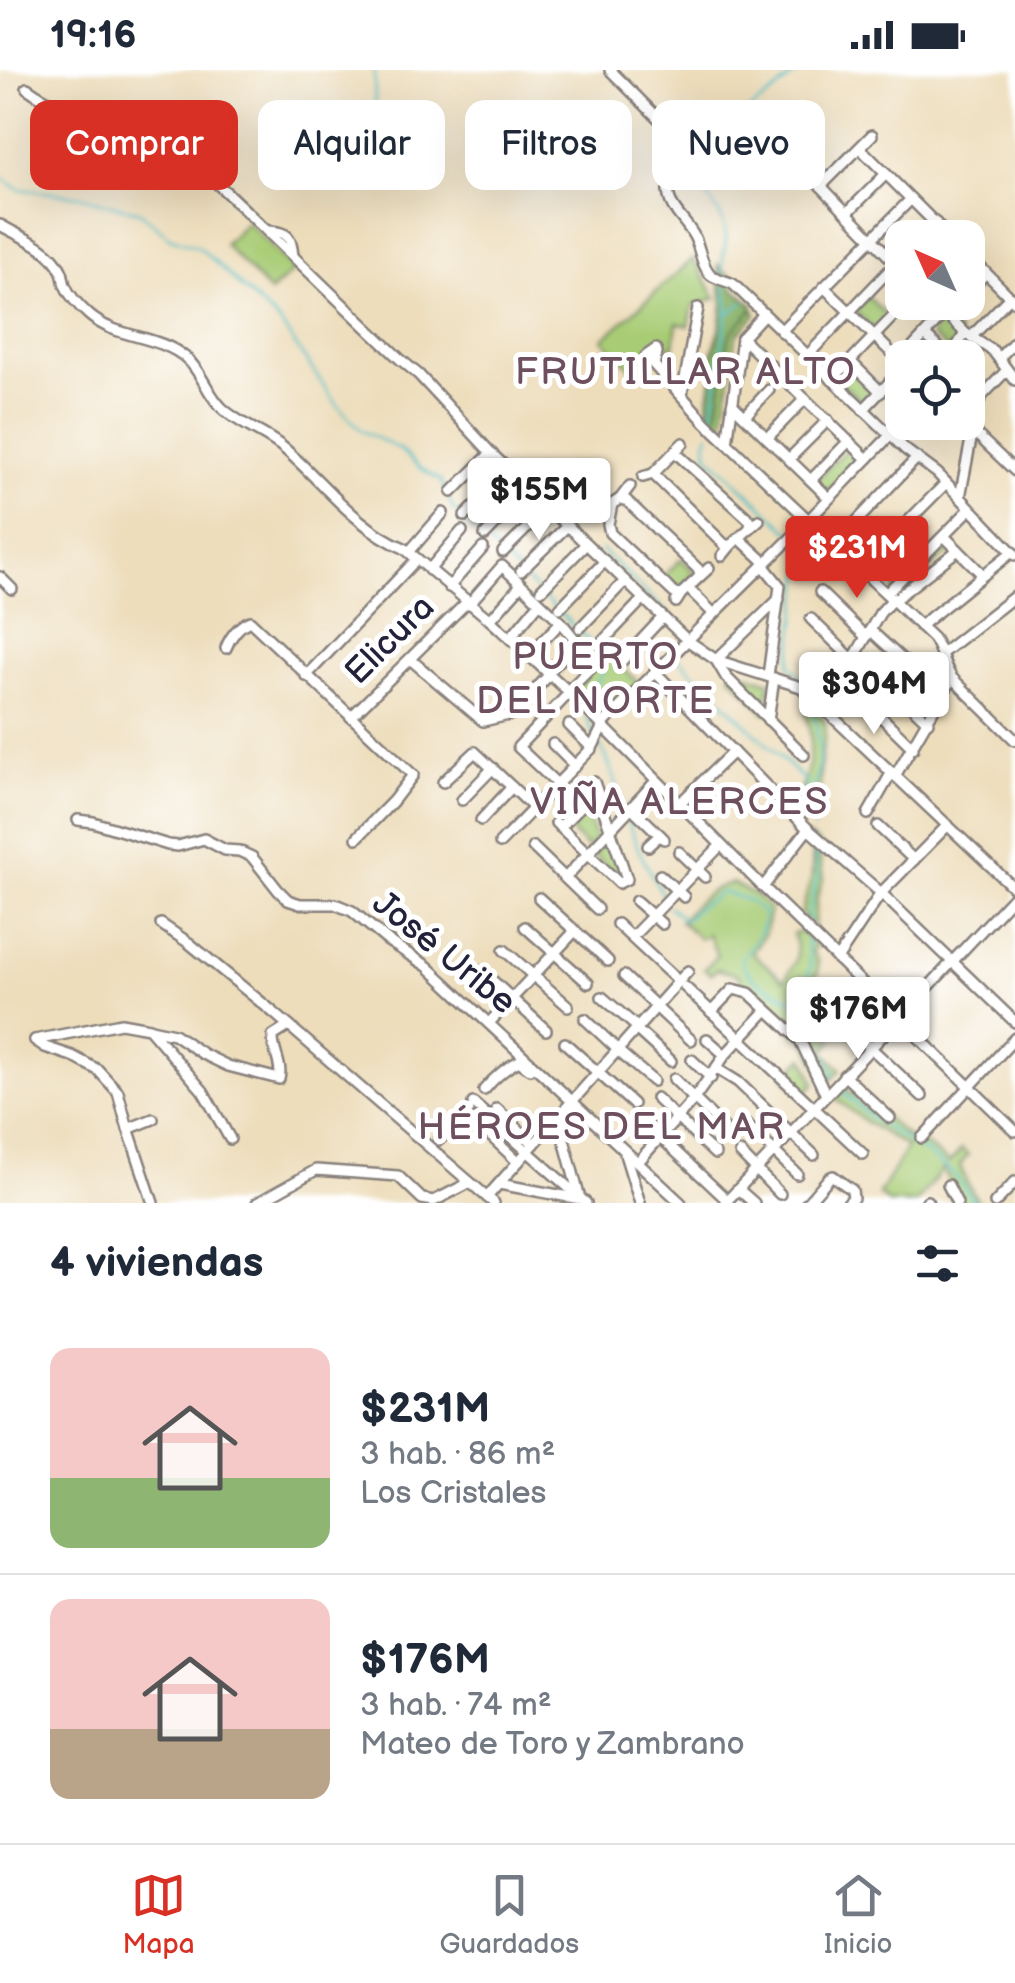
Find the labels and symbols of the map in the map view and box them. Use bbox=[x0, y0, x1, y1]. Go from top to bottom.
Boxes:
north arrow bbox=[885, 220, 985, 320]
district label: FRUTILLAR ALTO bbox=[515, 350, 857, 395]
pin: $155M bbox=[469, 458, 609, 543]
pin: $231M bbox=[787, 516, 927, 601]
street label: Elicura bbox=[336, 586, 444, 694]
district label: PUERTO DEL NORTE bbox=[476, 635, 716, 724]
pin: $304M bbox=[804, 652, 944, 737]
district label: VIÑA ALERCES bbox=[530, 780, 830, 825]
street label: José Uribe bbox=[364, 882, 524, 1024]
pin: $176M bbox=[788, 977, 928, 1062]
district label: HÉROES DEL MAR bbox=[417, 1104, 787, 1150]

